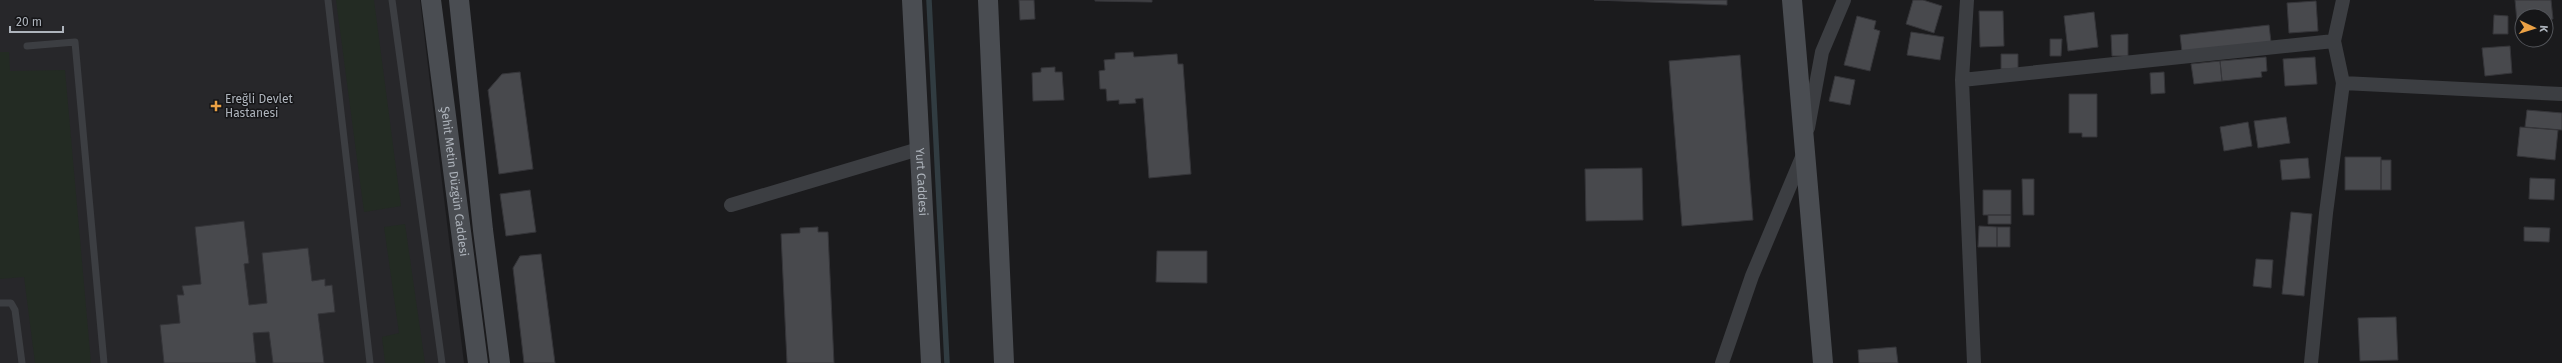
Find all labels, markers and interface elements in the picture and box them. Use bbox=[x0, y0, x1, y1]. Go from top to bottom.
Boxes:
scale bar bbox=[10, 8, 63, 34]
north arrow bbox=[2514, 8, 2554, 48]
text: 20 m bbox=[16, 15, 42, 29]
text: K bbox=[2537, 25, 2550, 34]
place label: Ereğli Devlet Hastanesi bbox=[225, 92, 294, 120]
marker: Ereğli Devlet Hastanesi bbox=[210, 100, 222, 112]
street label: Şehit Metin Düzgün Caddesi bbox=[438, 106, 471, 257]
street label: Yurt Caddesi bbox=[913, 147, 930, 216]

